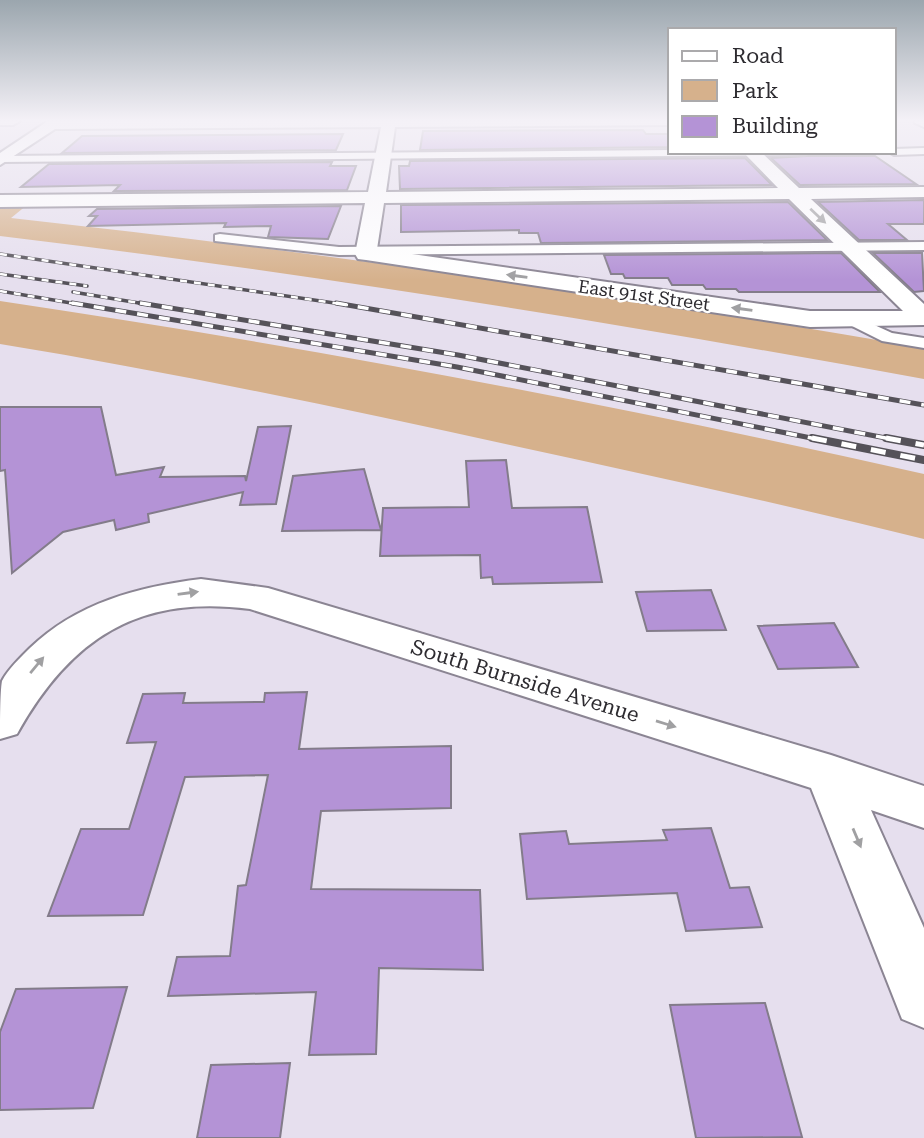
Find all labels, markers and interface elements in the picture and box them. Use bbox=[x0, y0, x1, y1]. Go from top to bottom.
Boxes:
legend bbox=[668, 28, 896, 154]
text: Road bbox=[732, 44, 784, 68]
text: Park bbox=[732, 79, 778, 103]
text: Building bbox=[732, 114, 818, 138]
one-way arrow bbox=[809, 208, 826, 224]
one-way arrow bbox=[506, 270, 528, 281]
street label: East 91st Street bbox=[577, 275, 711, 315]
one-way arrow bbox=[731, 303, 753, 314]
one-way arrow bbox=[178, 588, 200, 599]
street label: South Burnside Avenue bbox=[408, 635, 642, 727]
one-way arrow bbox=[29, 657, 44, 674]
one-way arrow bbox=[656, 720, 677, 730]
one-way arrow bbox=[852, 828, 863, 849]

